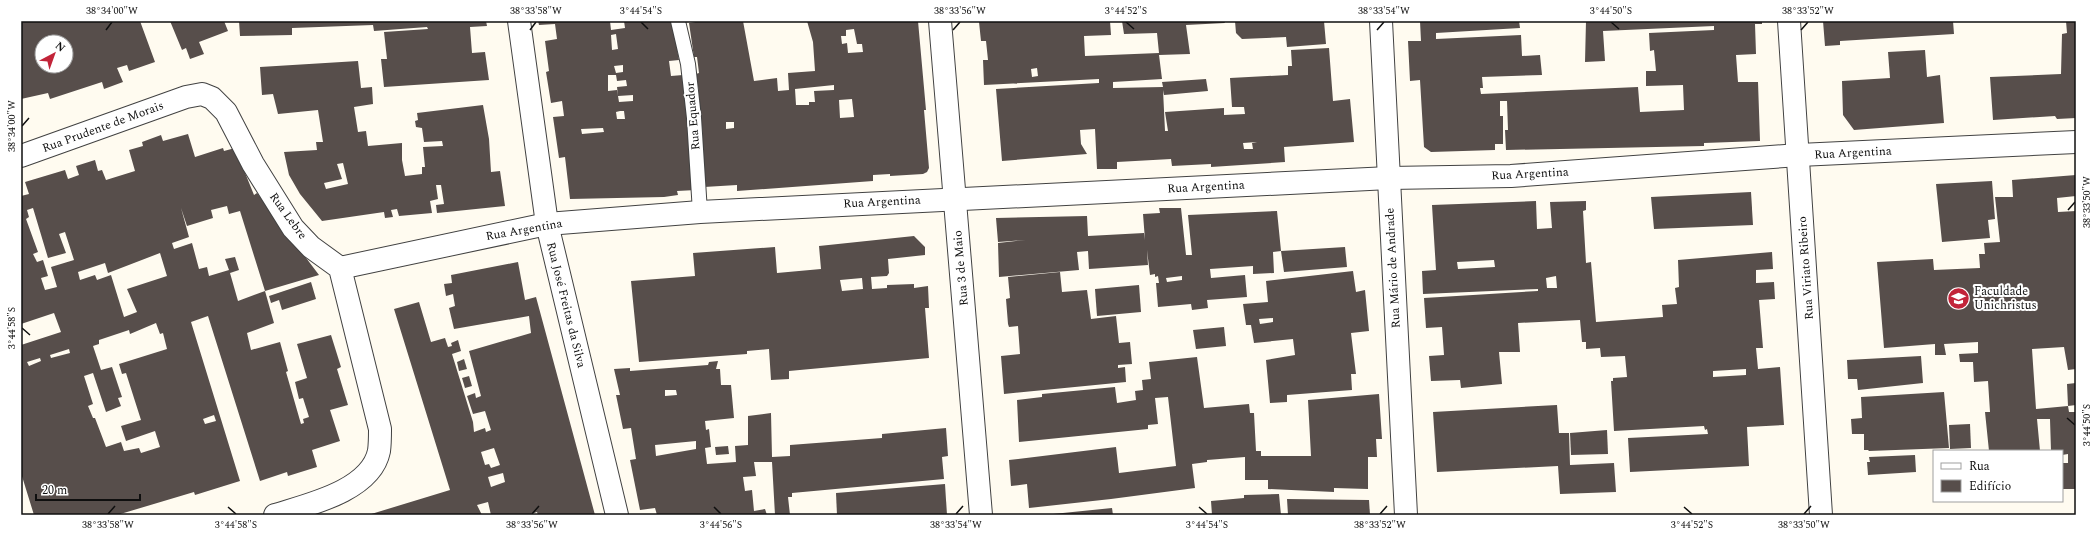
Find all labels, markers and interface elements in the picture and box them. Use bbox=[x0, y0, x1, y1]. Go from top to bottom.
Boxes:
text: 38°34'00"W bbox=[86, 3, 138, 19]
text: 38°33'58"W bbox=[510, 3, 562, 19]
text: 3°44'54"S bbox=[620, 3, 662, 19]
text: 38°33'56"W bbox=[934, 3, 986, 19]
text: 3°44'52"S bbox=[1105, 3, 1147, 19]
text: 38°33'54"W bbox=[1358, 3, 1410, 19]
text: 3°44'50"S bbox=[1590, 3, 1632, 19]
text: 38°33'52"W bbox=[1782, 3, 1834, 19]
north arrow bbox=[34, 34, 74, 74]
text: N bbox=[51, 37, 69, 56]
street label: Rua Equador bbox=[681, 81, 705, 151]
street label: Rua Prudente de Morais bbox=[39, 96, 167, 158]
text: 38°34'00"W bbox=[4, 100, 20, 152]
street label: Rua Argentina bbox=[1814, 141, 1892, 165]
street label: Rua Argentina bbox=[1491, 162, 1569, 186]
street label: Rua Argentina bbox=[1167, 175, 1245, 199]
text: 38°33'50"W bbox=[2079, 176, 2095, 228]
street label: Rua Lebre bbox=[264, 188, 312, 244]
street label: Rua Argentina bbox=[843, 190, 921, 214]
street label: Rua Mário de Andrade bbox=[1380, 207, 1406, 329]
street label: Rua Argentina bbox=[484, 214, 564, 246]
street label: Rua Viriato Ribeiro bbox=[1793, 216, 1819, 320]
street label: Rua 3 de Maio bbox=[948, 229, 974, 307]
street label: Rua José Freitas da Silva bbox=[541, 240, 591, 370]
place label: Faculdade Unichristus bbox=[1974, 282, 2037, 315]
school or university icon: Faculdade Unichristus bbox=[1946, 285, 1972, 311]
text: 3°44'58"S bbox=[4, 307, 20, 349]
text: 3°44'50"S bbox=[2079, 404, 2095, 446]
legend bbox=[1933, 450, 2063, 502]
text: Rua bbox=[1969, 457, 1990, 476]
scale bar bbox=[36, 476, 140, 502]
text: Edifício bbox=[1969, 477, 2011, 496]
text: 20 m bbox=[42, 481, 67, 500]
text: 38°33'58"W bbox=[82, 517, 134, 533]
text: 3°44'58"S bbox=[215, 517, 257, 533]
text: 38°33'56"W bbox=[506, 517, 558, 533]
text: 3°44'56"S bbox=[700, 517, 742, 533]
text: 38°33'54"W bbox=[930, 517, 982, 533]
text: 3°44'54"S bbox=[1186, 517, 1228, 533]
text: 38°33'52"W bbox=[1354, 517, 1406, 533]
text: 3°44'52"S bbox=[1671, 517, 1713, 533]
text: 38°33'50"W bbox=[1778, 517, 1830, 533]

